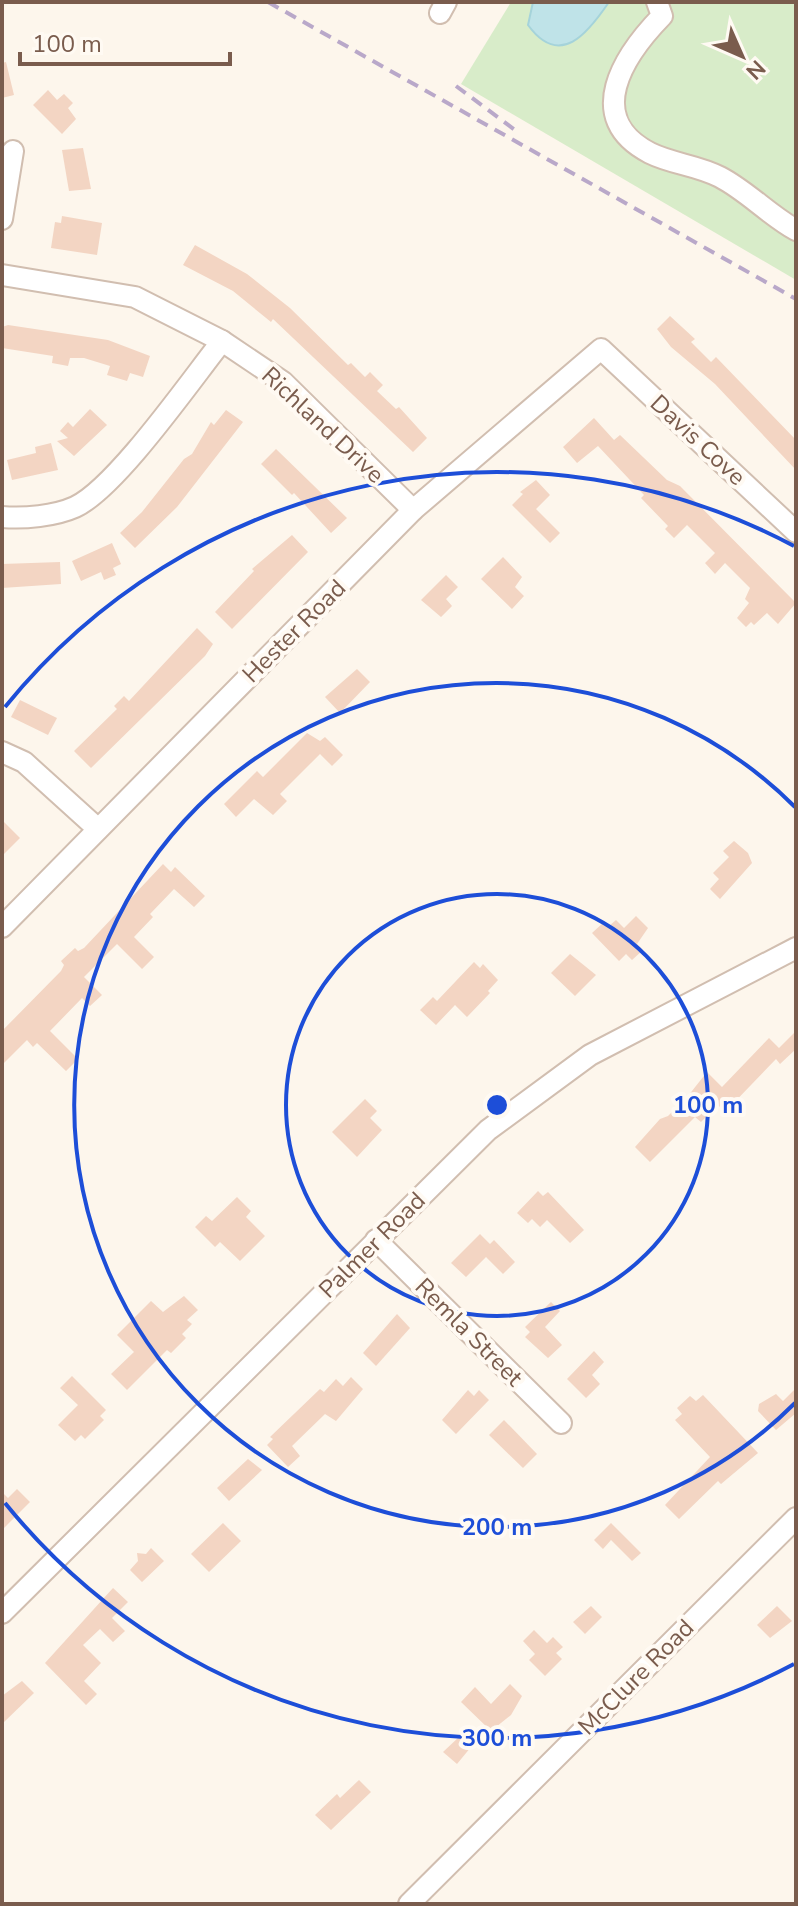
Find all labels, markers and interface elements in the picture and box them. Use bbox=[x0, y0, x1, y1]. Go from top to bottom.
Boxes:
scale bar bbox=[20, 16, 230, 66]
north arrow bbox=[702, 16, 782, 96]
text: 100 m bbox=[32, 28, 102, 60]
text: N bbox=[739, 53, 772, 86]
street label: Richland Drive bbox=[255, 360, 391, 490]
street label: Davis Cove bbox=[643, 388, 753, 492]
street label: Hester Road bbox=[235, 572, 353, 690]
text: 100 m bbox=[673, 1089, 743, 1121]
centre of rings bbox=[483, 1091, 511, 1119]
street label: Palmer Road bbox=[312, 1185, 432, 1305]
street label: Remla Street bbox=[408, 1271, 530, 1393]
text: 200 m bbox=[462, 1511, 532, 1543]
street label: McClure Road bbox=[571, 1612, 701, 1742]
text: 300 m bbox=[462, 1722, 532, 1754]

